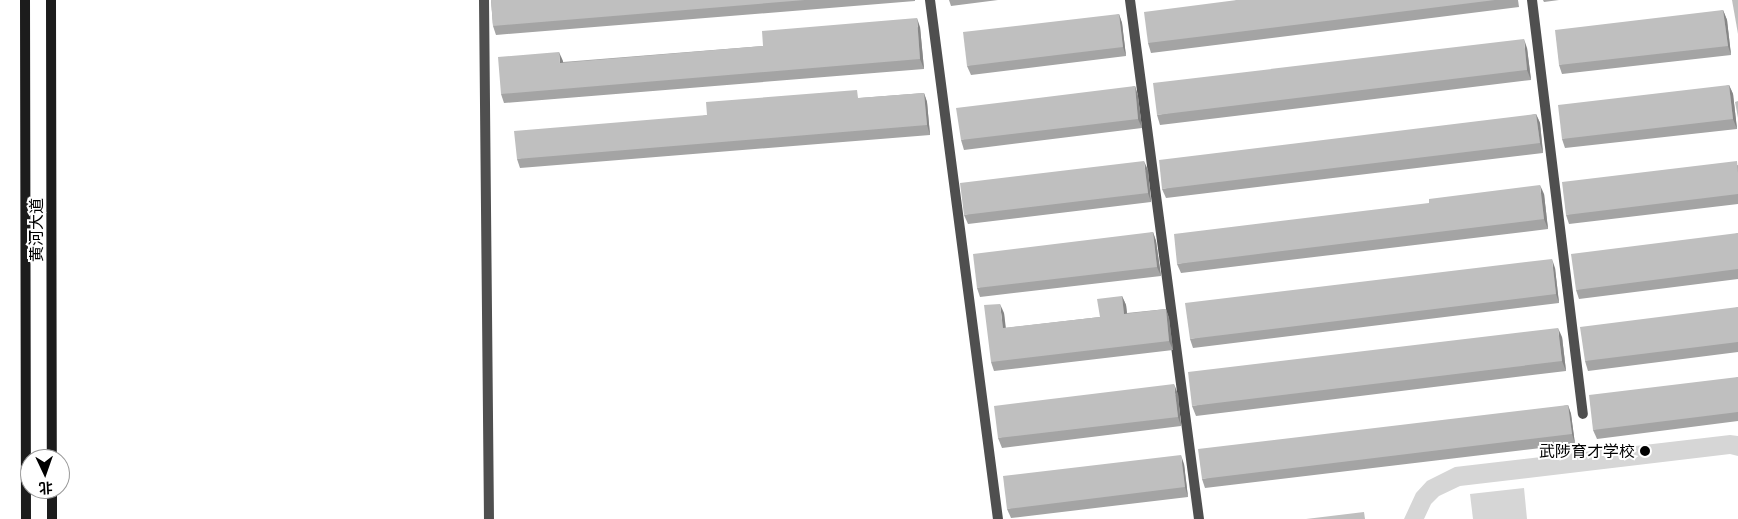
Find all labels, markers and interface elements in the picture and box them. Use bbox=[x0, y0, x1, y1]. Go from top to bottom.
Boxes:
street label: 黄河大道 bbox=[26, 198, 46, 262]
place label: 武陟育才学校 bbox=[1539, 441, 1635, 461]
marker: 武陟育才学校 bbox=[1639, 445, 1651, 457]
north arrow bbox=[20, 449, 70, 499]
text: 北 bbox=[38, 479, 53, 497]

